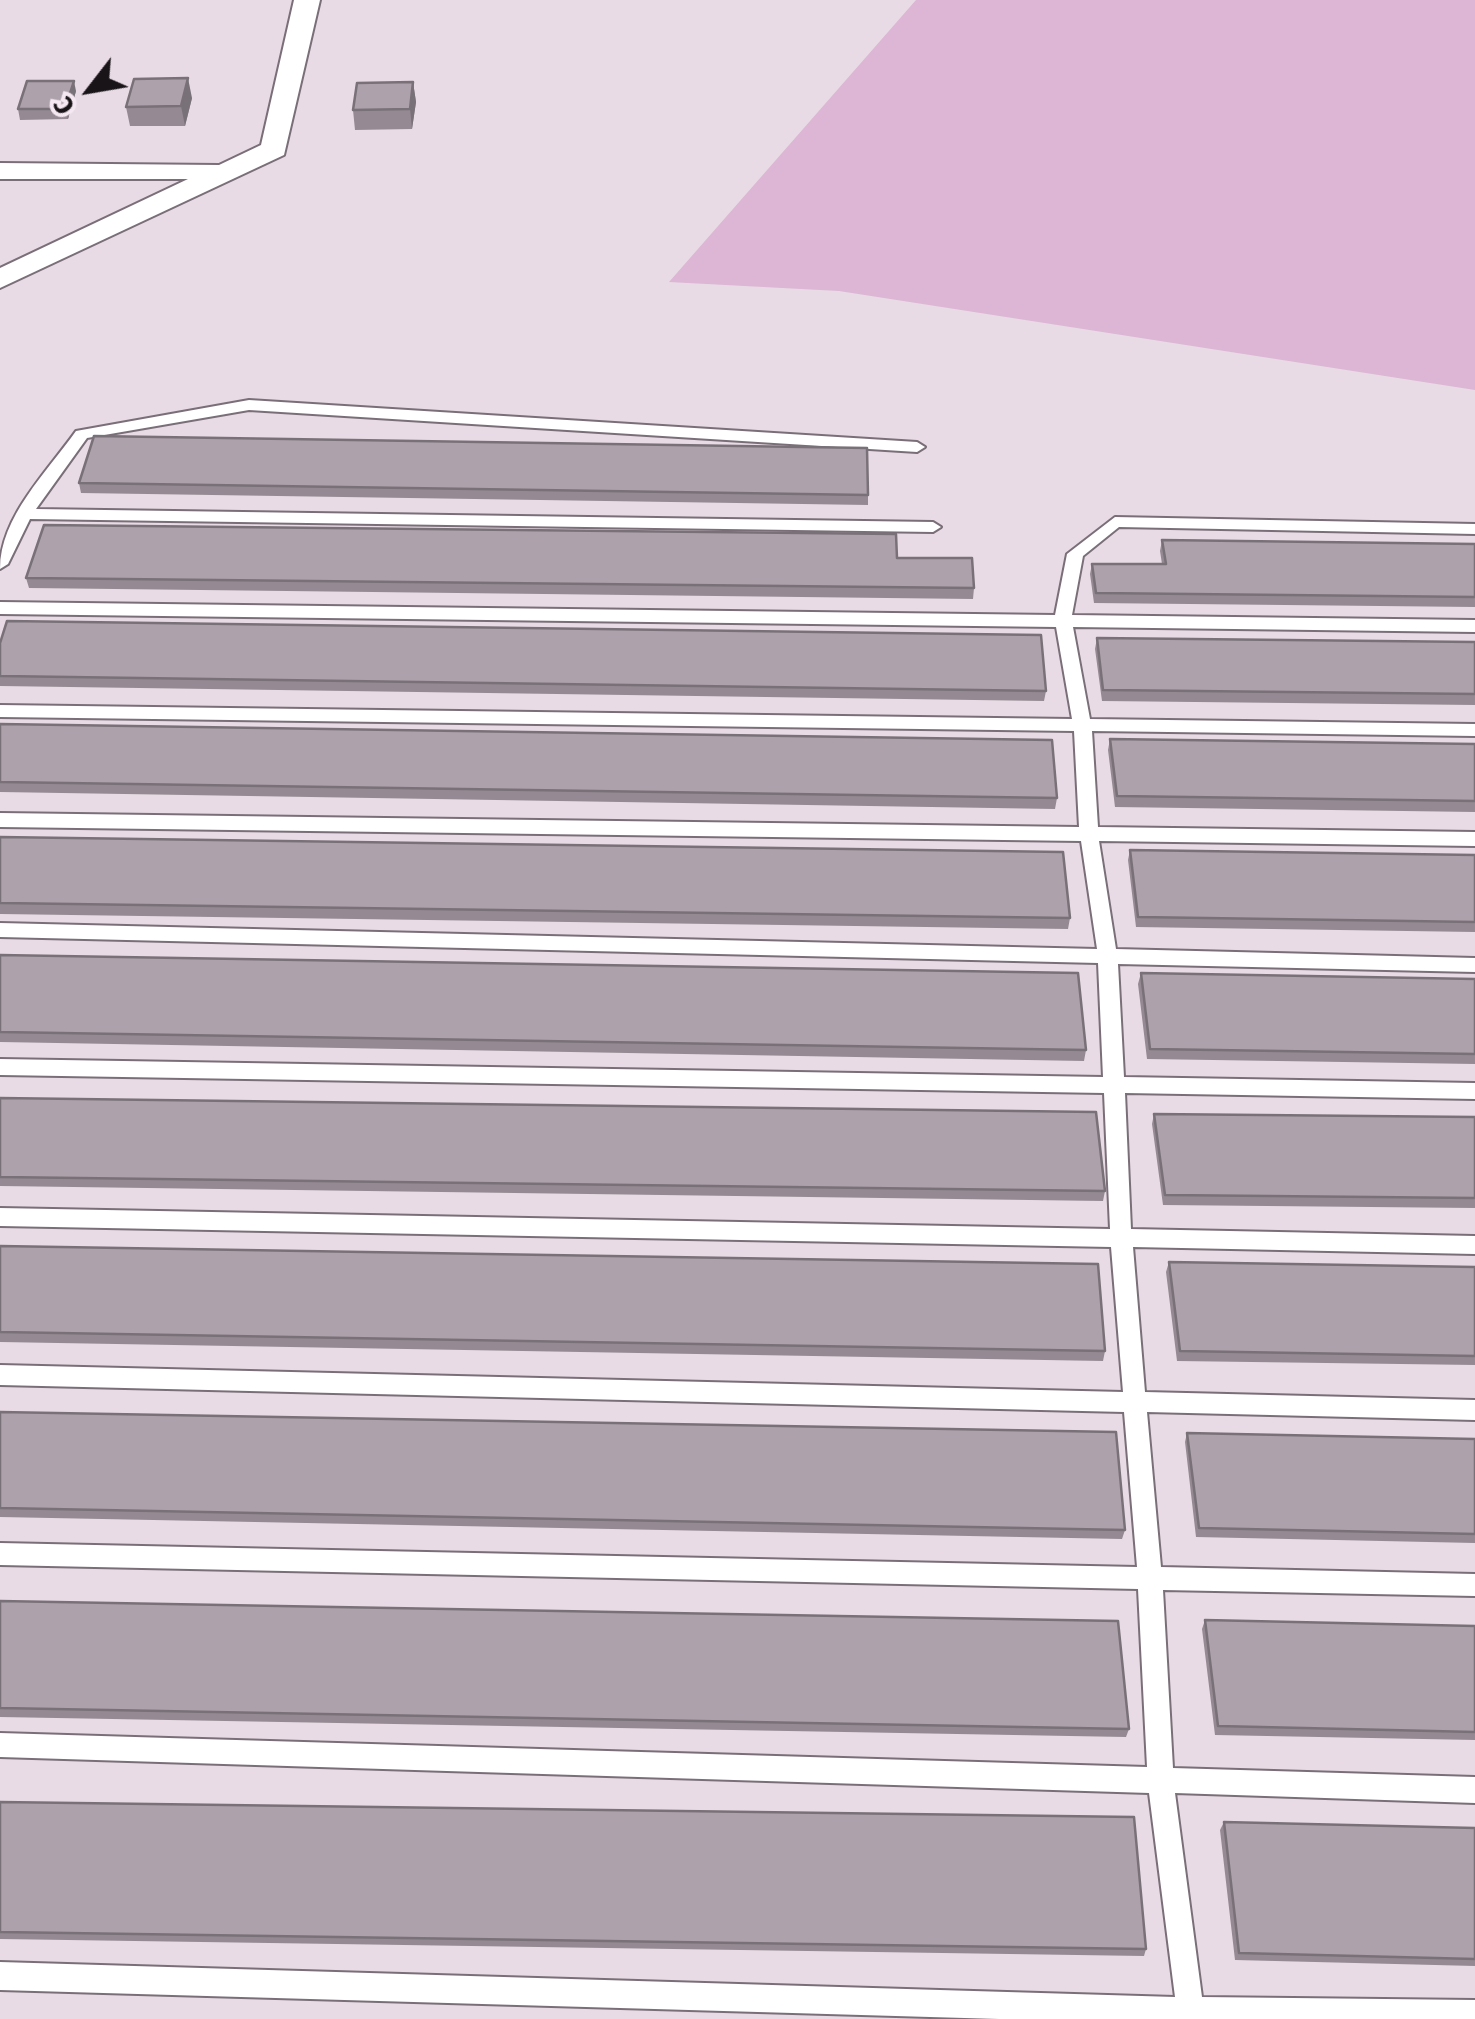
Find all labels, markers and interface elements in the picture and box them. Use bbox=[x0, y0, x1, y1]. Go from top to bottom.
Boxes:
north arrow bbox=[40, 40, 140, 140]
text: С bbox=[46, 91, 82, 121]

